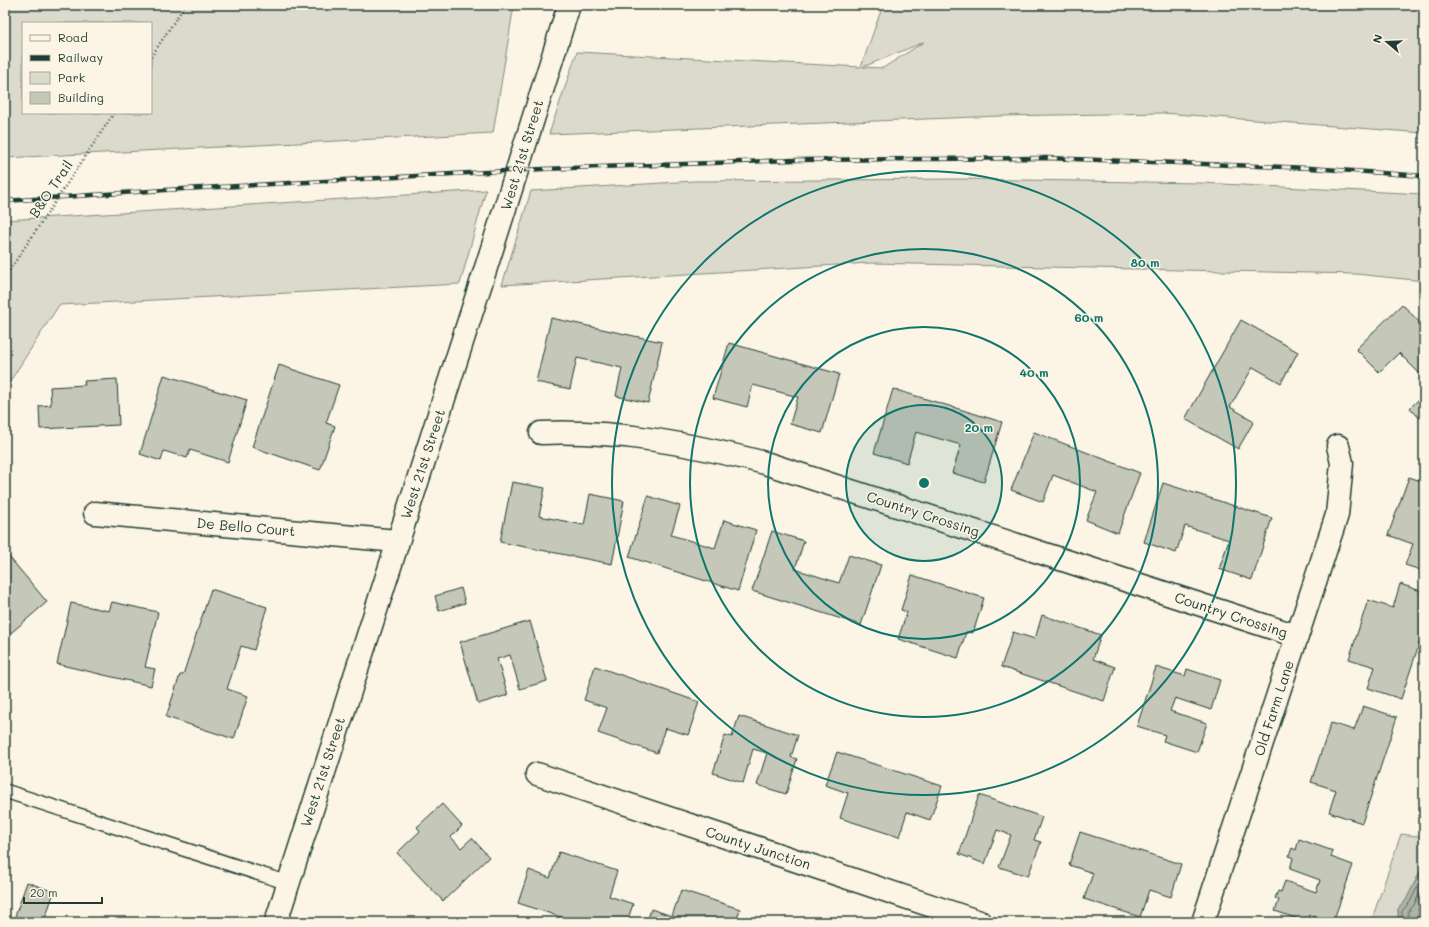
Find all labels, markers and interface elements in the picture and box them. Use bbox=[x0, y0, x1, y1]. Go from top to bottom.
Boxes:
legend bbox=[22, 22, 152, 114]
north arrow bbox=[1367, 22, 1407, 62]
text: Road bbox=[58, 29, 88, 45]
text: N bbox=[1369, 32, 1386, 45]
text: Railway bbox=[58, 49, 103, 65]
text: Park bbox=[58, 69, 85, 85]
text: Building bbox=[58, 89, 104, 105]
street label: West 21st Street bbox=[496, 97, 547, 212]
street label: B&O Trail bbox=[24, 156, 77, 221]
text: 80 m bbox=[1130, 254, 1160, 270]
text: 60 m bbox=[1075, 309, 1103, 325]
text: 40 m bbox=[1019, 364, 1049, 380]
street label: West 21st Street bbox=[396, 406, 449, 521]
text: 20 m bbox=[965, 419, 993, 435]
centre of rings bbox=[917, 476, 931, 490]
street label: Country Crossing bbox=[864, 486, 982, 541]
street label: De Bello Court bbox=[196, 513, 296, 540]
street label: Country Crossing bbox=[1172, 587, 1290, 642]
street label: Old Farm Lane bbox=[1249, 658, 1298, 758]
street label: West 21st Street bbox=[296, 714, 349, 829]
street label: County Junction bbox=[703, 822, 813, 873]
scale bar bbox=[24, 879, 102, 905]
text: 20 m bbox=[30, 884, 58, 900]

